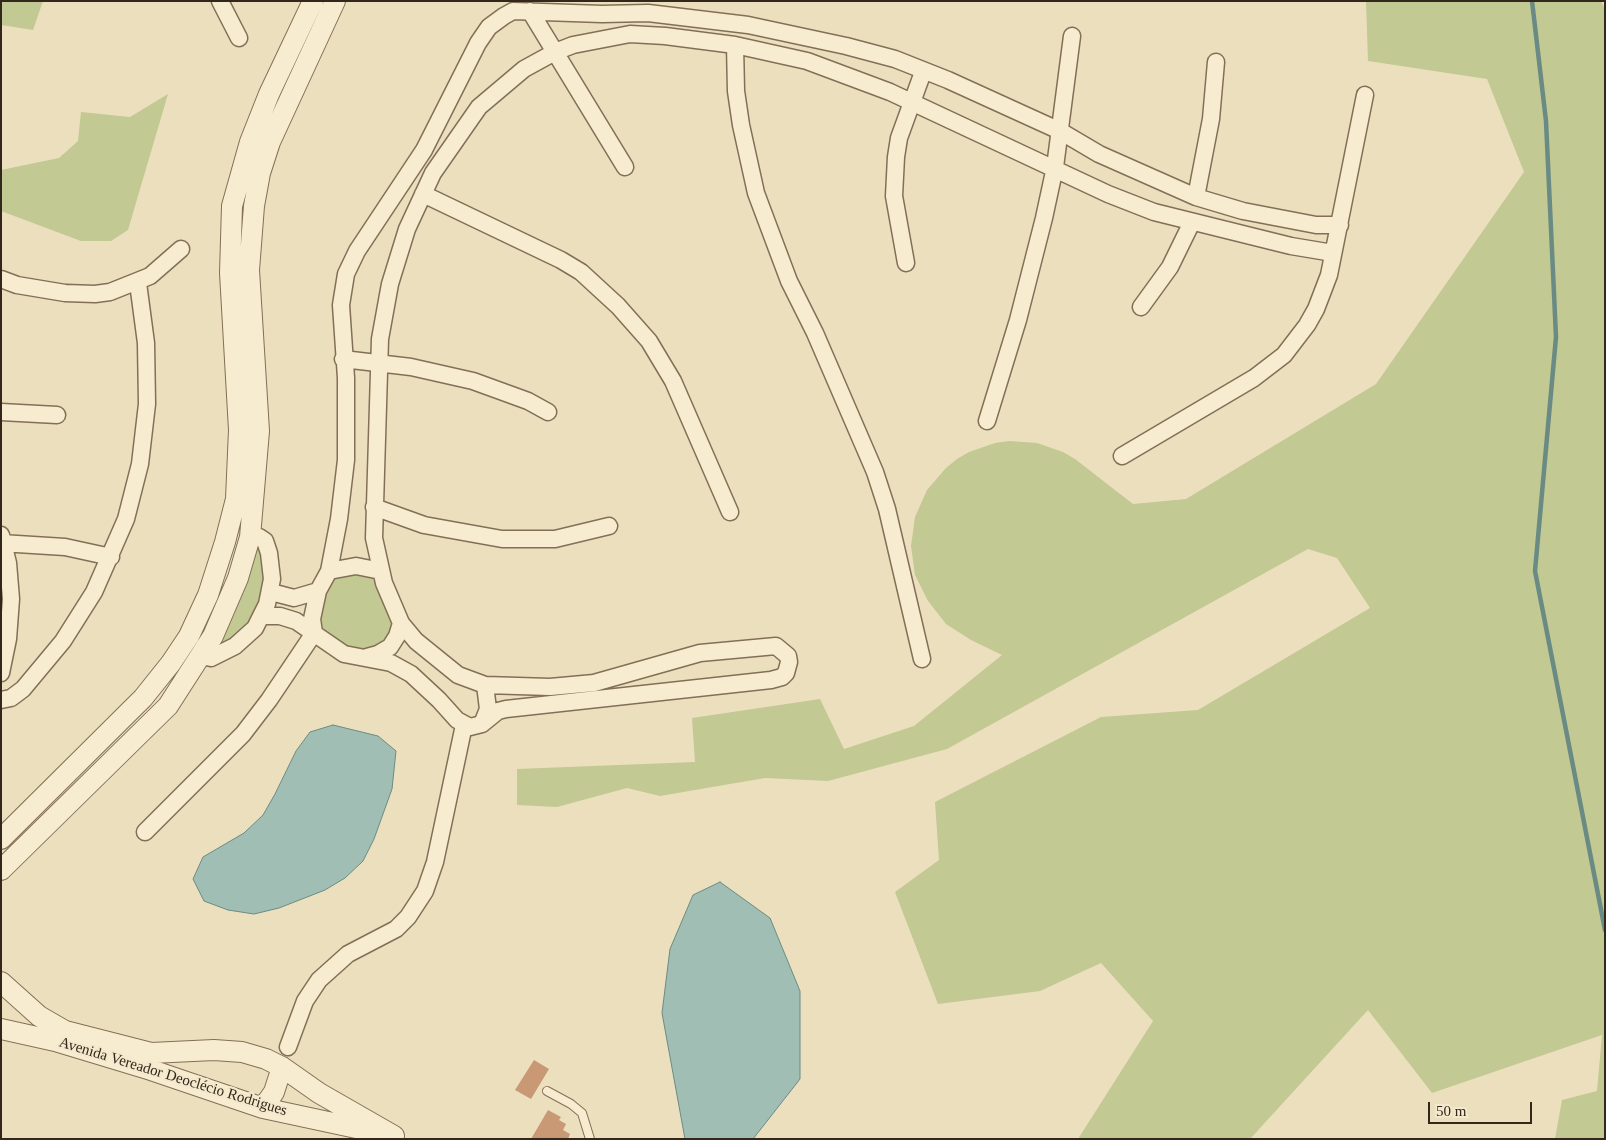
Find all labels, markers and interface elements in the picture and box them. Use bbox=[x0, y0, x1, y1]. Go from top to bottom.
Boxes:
street label: Avenida Vereador Deoclécio Rodrigues bbox=[57, 1034, 289, 1120]
scale bar bbox=[1431, 1092, 1535, 1124]
text: 50 m bbox=[1436, 1103, 1466, 1119]

